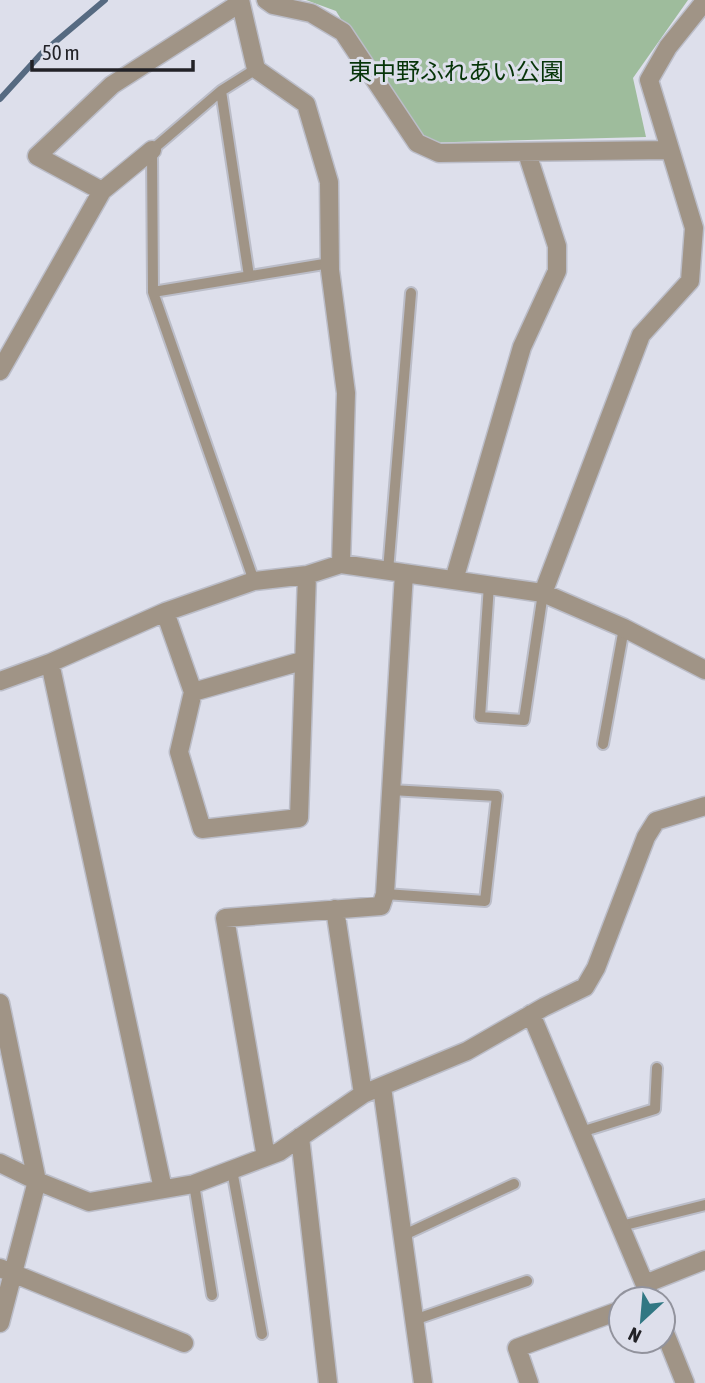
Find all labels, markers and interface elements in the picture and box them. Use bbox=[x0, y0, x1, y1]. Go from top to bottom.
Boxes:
scale bar bbox=[32, 28, 192, 72]
text: 50 m bbox=[42, 40, 80, 64]
park label: 東中野ふれあい公園 bbox=[348, 58, 564, 85]
north arrow bbox=[607, 1285, 677, 1355]
text: N bbox=[625, 1323, 644, 1348]

